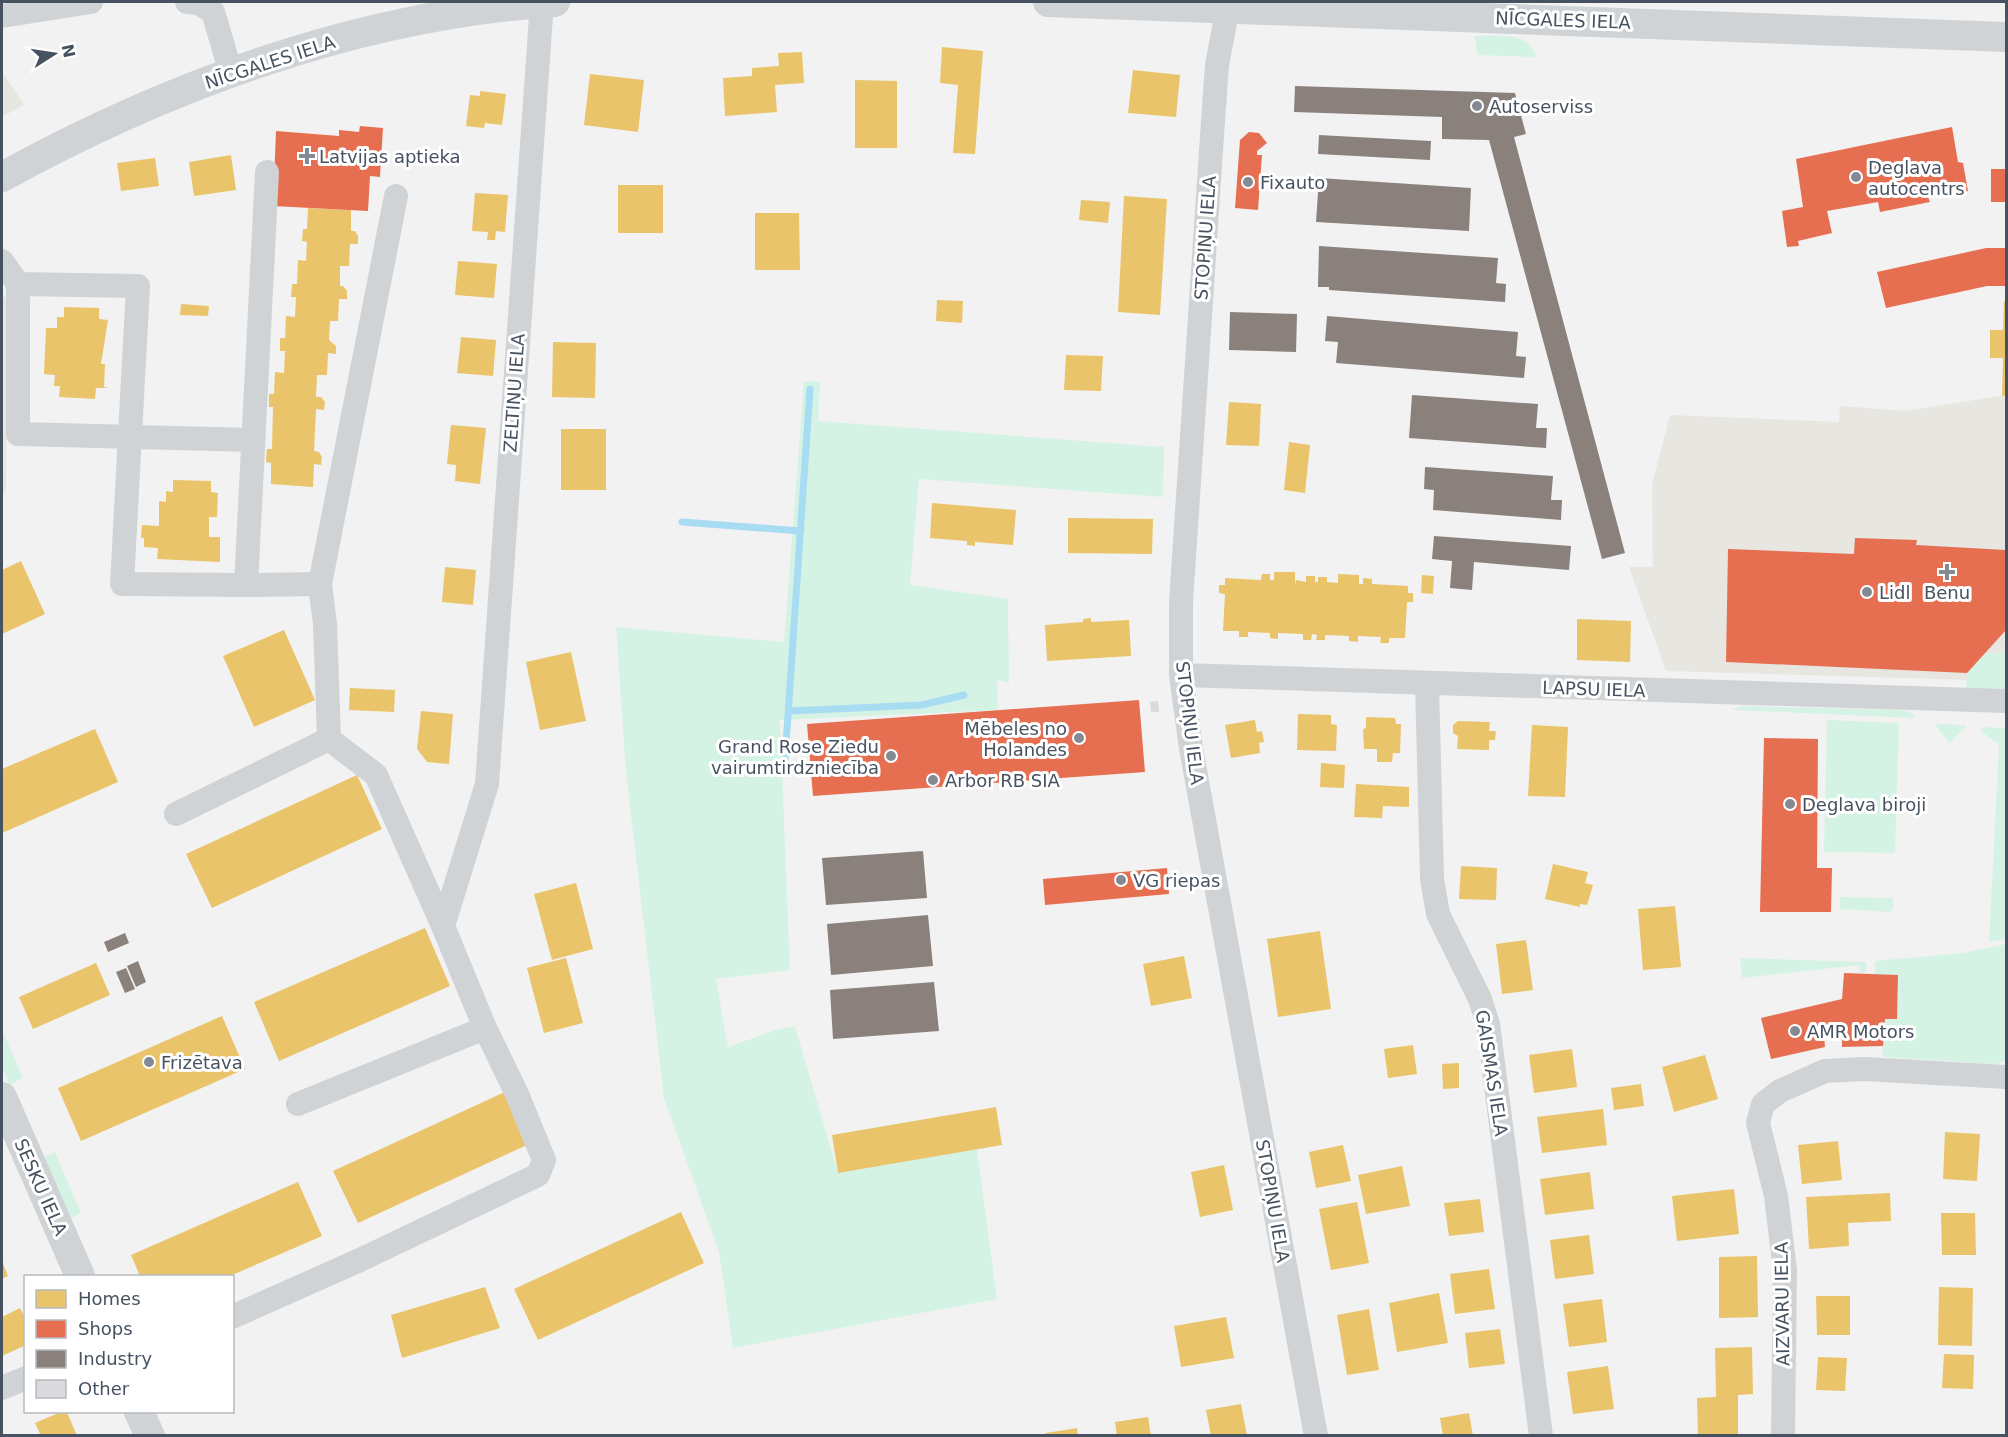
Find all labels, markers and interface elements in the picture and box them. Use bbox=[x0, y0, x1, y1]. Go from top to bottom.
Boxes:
street label: NĪCGALES IELA bbox=[1495, 7, 1632, 33]
north arrow bbox=[24, 24, 84, 84]
street label: NĪCGALES IELA bbox=[202, 31, 338, 93]
text: N bbox=[57, 42, 79, 60]
place label: Autoserviss bbox=[1489, 96, 1593, 117]
marker: Autoserviss bbox=[1470, 99, 1484, 113]
place label: Latvijas aptieka bbox=[319, 146, 461, 167]
marker: Latvijas aptieka bbox=[300, 149, 314, 163]
place label: Deglava autocentrs bbox=[1868, 157, 1965, 199]
marker: Deglava autocentrs bbox=[1849, 170, 1863, 184]
place label: Fixauto bbox=[1260, 172, 1325, 193]
street label: STOPIŅU IELA bbox=[1190, 174, 1220, 301]
marker: Fixauto bbox=[1241, 175, 1255, 189]
street label: ZELTIŅU IELA bbox=[499, 332, 529, 453]
marker: Benu bbox=[1940, 565, 1954, 579]
place label: Lidl bbox=[1879, 582, 1910, 603]
place label: Benu bbox=[1924, 582, 1970, 603]
marker: Lidl bbox=[1860, 585, 1874, 599]
street label: STOPIŅU IELA bbox=[1172, 660, 1208, 787]
street label: LAPSU IELA bbox=[1542, 677, 1647, 701]
place label: Mēbeles no Holandes bbox=[964, 718, 1067, 760]
marker: Mēbeles no Holandes bbox=[1072, 731, 1086, 745]
place label: Grand Rose Ziedu vairumtirdzniecība bbox=[711, 736, 879, 778]
marker: Grand Rose Ziedu vairumtirdzniecība bbox=[884, 749, 898, 763]
place label: Arbor RB SIA bbox=[945, 770, 1061, 791]
marker: Arbor RB SIA bbox=[926, 773, 940, 787]
place label: Deglava biroji bbox=[1802, 794, 1926, 815]
marker: Deglava biroji bbox=[1783, 797, 1797, 811]
place label: VG riepas bbox=[1133, 870, 1220, 891]
marker: VG riepas bbox=[1114, 873, 1128, 887]
street label: GAISMAS IELA bbox=[1472, 1008, 1512, 1138]
place label: AMR Motors bbox=[1807, 1021, 1914, 1042]
marker: AMR Motors bbox=[1788, 1024, 1802, 1038]
place label: Frizētava bbox=[161, 1052, 243, 1073]
marker: Frizētava bbox=[142, 1055, 156, 1069]
street label: SESKU IELA bbox=[10, 1135, 72, 1239]
street label: STOPIŅU IELA bbox=[1252, 1138, 1294, 1265]
street label: AIZVARU IELA bbox=[1770, 1241, 1794, 1366]
legend bbox=[24, 1275, 234, 1413]
text: Homes bbox=[78, 1288, 141, 1309]
text: Shops bbox=[78, 1318, 133, 1339]
text: Industry bbox=[78, 1348, 152, 1369]
text: Other bbox=[78, 1378, 130, 1399]

